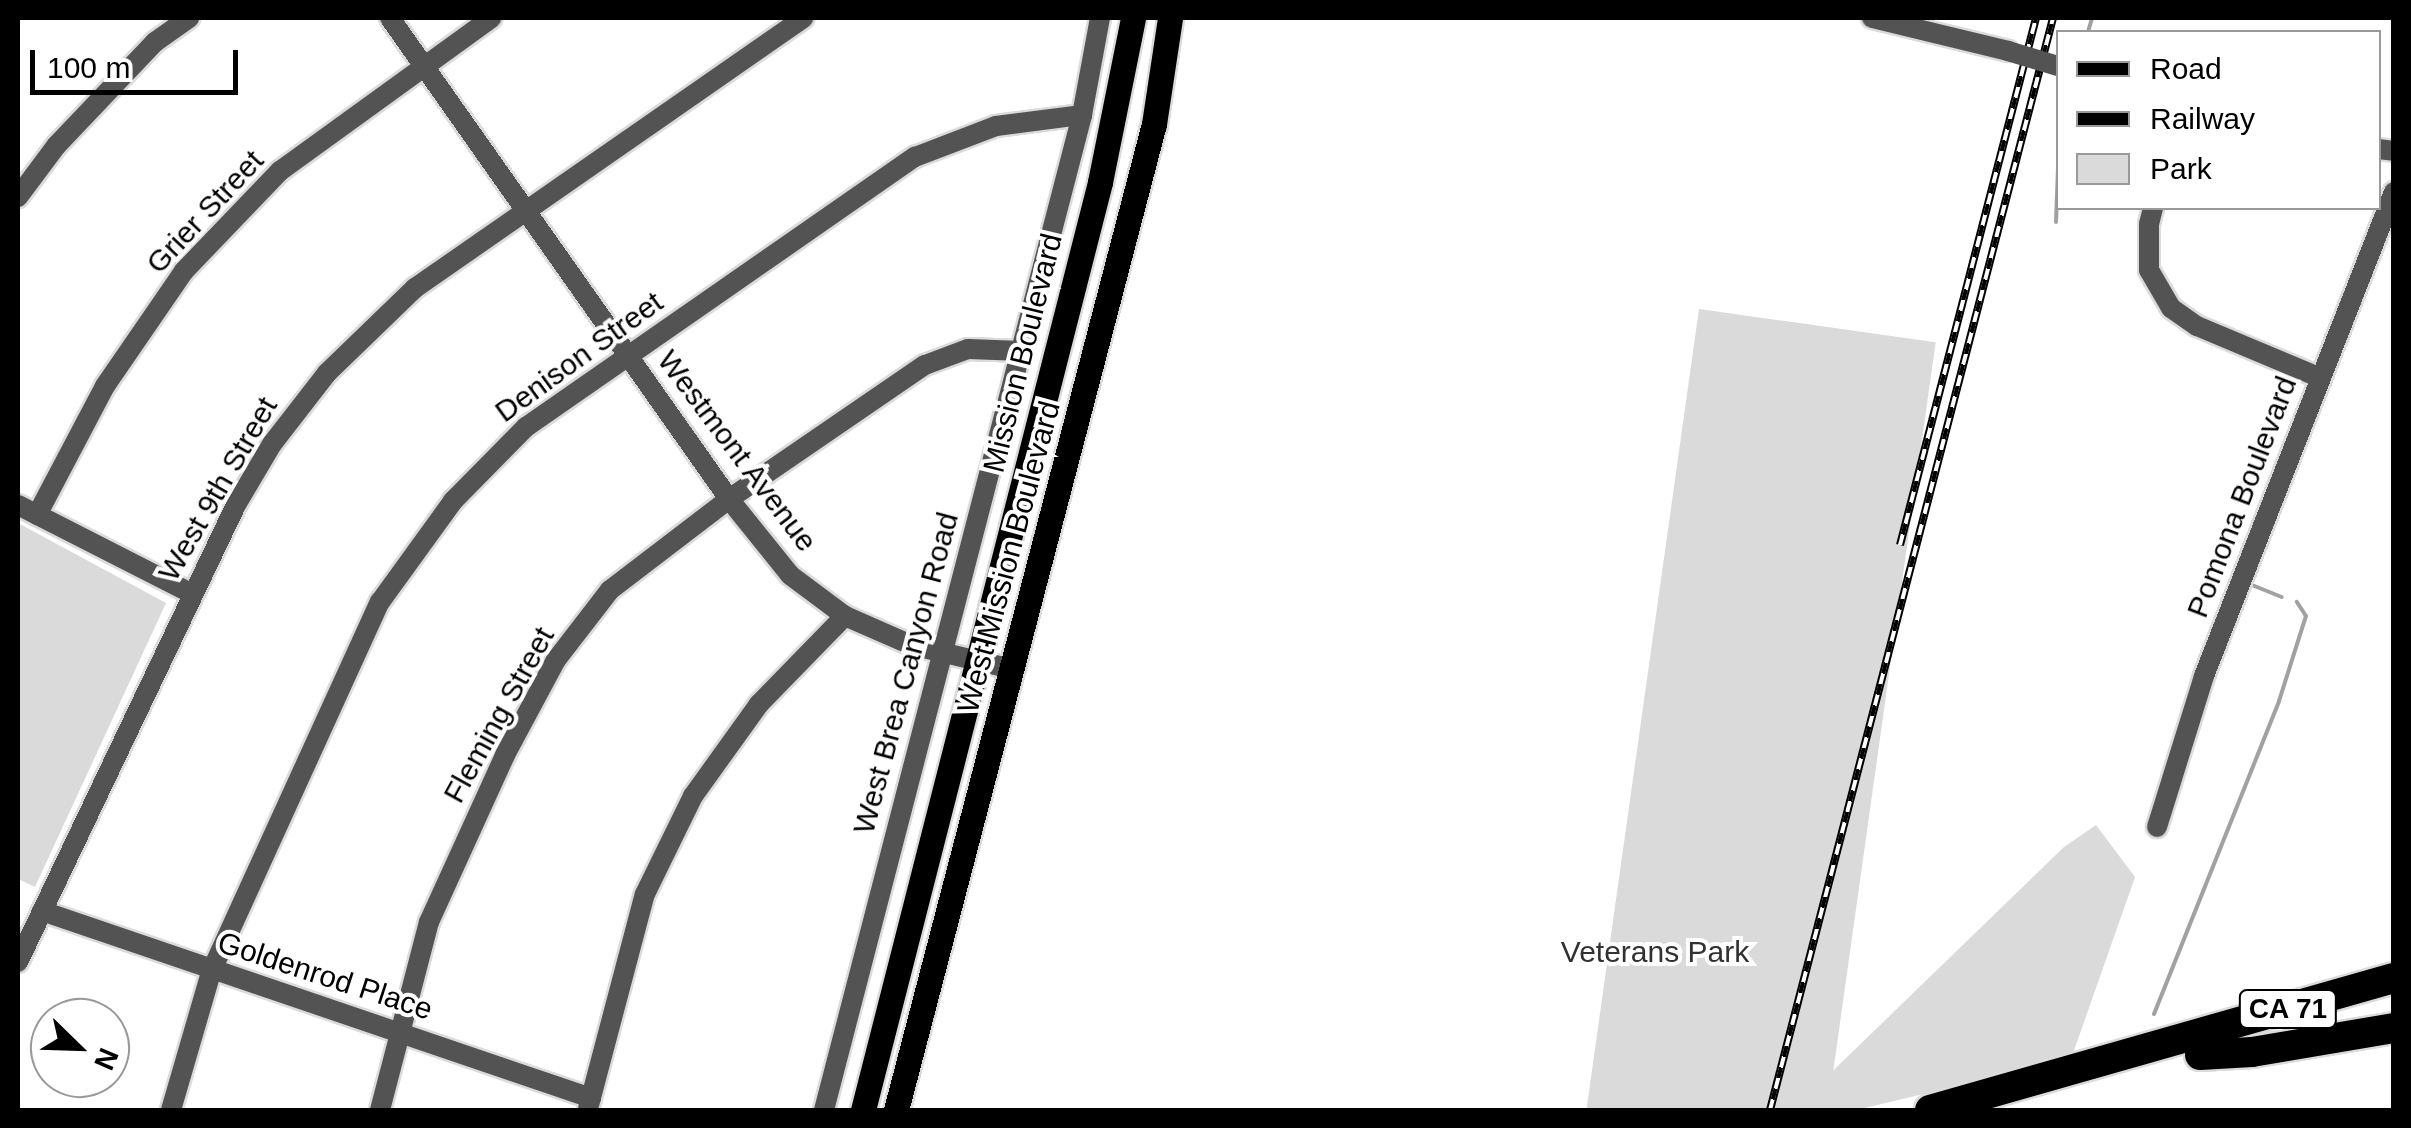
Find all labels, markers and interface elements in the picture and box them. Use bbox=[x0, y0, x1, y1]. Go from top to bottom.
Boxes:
scale bar bbox=[35, 30, 242, 92]
legend bbox=[2056, 30, 2381, 210]
text: 100 m bbox=[47, 51, 130, 84]
text: Road bbox=[2150, 52, 2222, 85]
text: Railway bbox=[2150, 102, 2255, 135]
street label: Grier Street bbox=[139, 143, 271, 281]
text: Park bbox=[2150, 152, 2212, 185]
street label: Mission Boulevard bbox=[976, 230, 1070, 476]
street label: Denison Street bbox=[488, 284, 670, 430]
street label: Westmont Avenue bbox=[649, 343, 825, 559]
street label: Pomona Boulevard bbox=[2179, 371, 2305, 623]
street label: West 9th Street bbox=[151, 391, 285, 587]
street label: West Mission Boulevard bbox=[950, 397, 1068, 717]
street label: West Brea Canyon Road bbox=[846, 508, 966, 838]
street label: Fleming Street bbox=[436, 621, 562, 809]
street label: Goldenrod Place bbox=[213, 924, 437, 1028]
park label: Veterans Park bbox=[1561, 934, 1749, 970]
road number: CA 71 bbox=[2238, 986, 2338, 1032]
north arrow bbox=[30, 998, 130, 1098]
text: N bbox=[88, 1044, 124, 1074]

